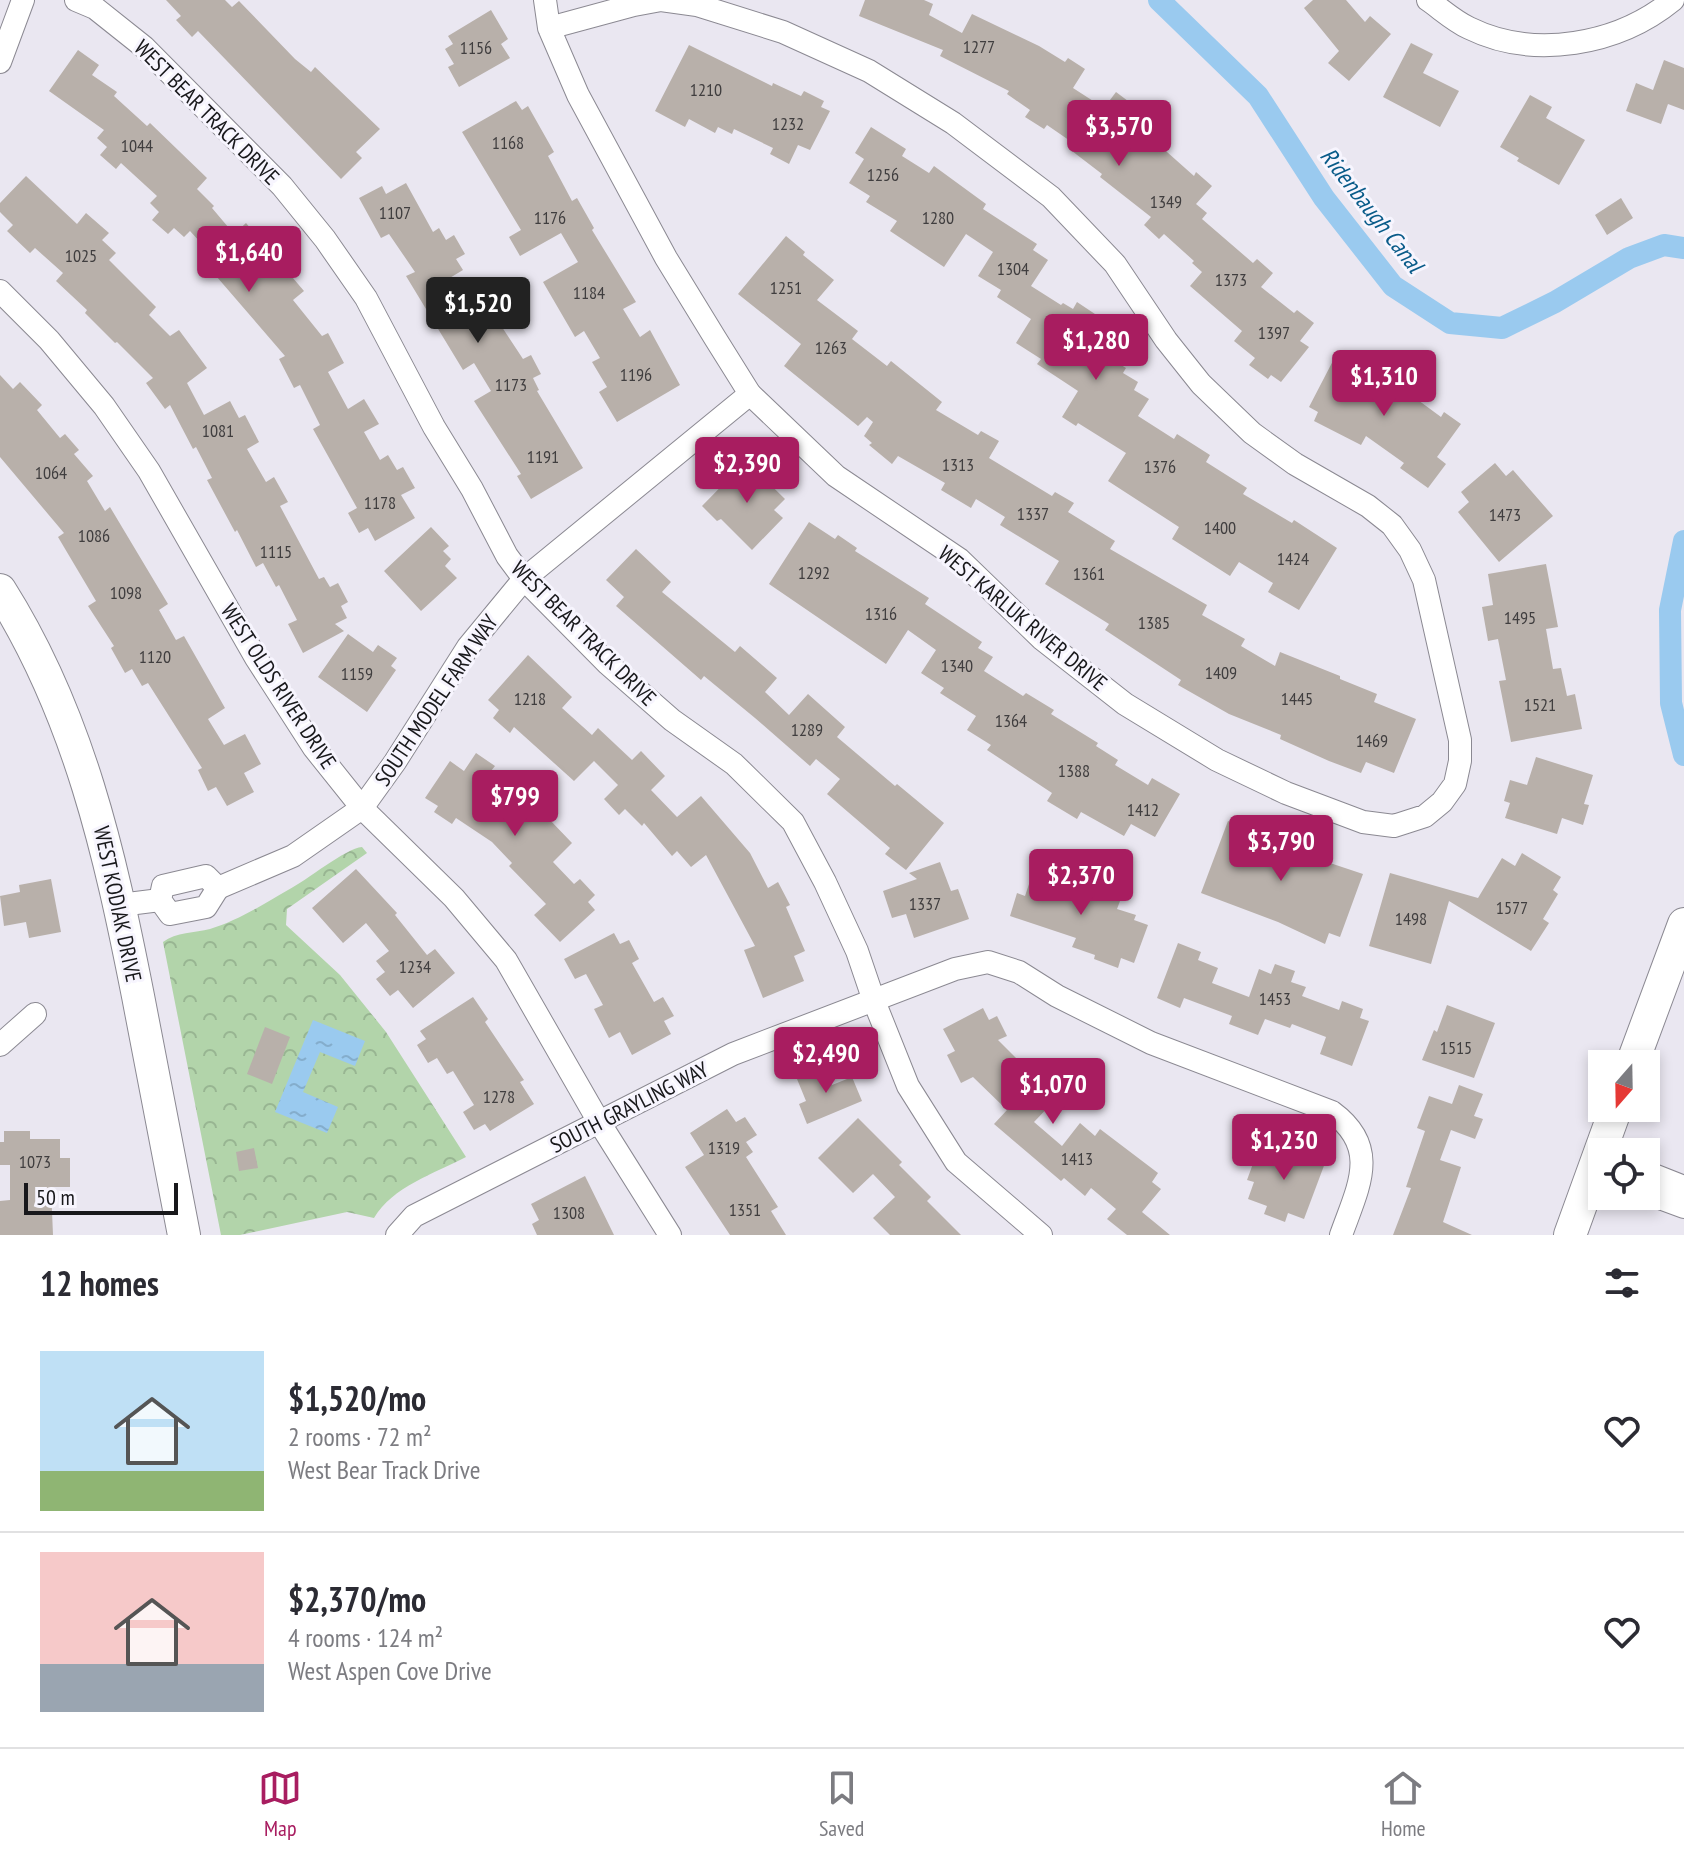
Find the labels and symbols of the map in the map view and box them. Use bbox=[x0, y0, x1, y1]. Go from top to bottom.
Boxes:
street label: WEST BEAR TRACK DRIVE bbox=[128, 33, 286, 191]
house number: 1277 bbox=[963, 35, 995, 58]
house number: 1156 bbox=[460, 36, 492, 59]
house number: 1210 bbox=[690, 78, 722, 101]
pin: $3,570 bbox=[1054, 100, 1184, 168]
house number: 1232 bbox=[772, 112, 804, 135]
house number: 1168 bbox=[492, 131, 524, 154]
house number: 1044 bbox=[121, 134, 153, 157]
water label: Ridenbaugh Canal bbox=[1314, 141, 1432, 281]
house number: 1256 bbox=[867, 163, 899, 186]
house number: 1349 bbox=[1150, 190, 1182, 213]
house number: 1107 bbox=[379, 201, 411, 224]
house number: 1176 bbox=[534, 206, 566, 229]
house number: 1280 bbox=[922, 206, 954, 229]
pin: $1,640 bbox=[184, 226, 314, 294]
house number: 1025 bbox=[65, 244, 97, 267]
house number: 1304 bbox=[997, 257, 1029, 280]
house number: 1373 bbox=[1215, 268, 1247, 291]
house number: 1251 bbox=[770, 276, 802, 299]
pin: $1,520 bbox=[413, 277, 543, 345]
house number: 1184 bbox=[573, 281, 605, 304]
pin: $1,280 bbox=[1031, 314, 1161, 382]
house number: 1397 bbox=[1258, 321, 1290, 344]
house number: 1263 bbox=[815, 336, 847, 359]
pin: $1,310 bbox=[1319, 350, 1449, 418]
house number: 1196 bbox=[620, 363, 652, 386]
house number: 1173 bbox=[495, 373, 527, 396]
house number: 1081 bbox=[202, 419, 234, 442]
pin: $2,390 bbox=[682, 437, 812, 505]
house number: 1191 bbox=[527, 445, 559, 468]
house number: 1313 bbox=[942, 453, 974, 476]
house number: 1376 bbox=[1144, 455, 1176, 478]
house number: 1064 bbox=[35, 461, 67, 484]
house number: 1178 bbox=[364, 491, 396, 514]
house number: 1337 bbox=[1017, 502, 1049, 525]
house number: 1473 bbox=[1489, 503, 1521, 526]
house number: 1400 bbox=[1204, 516, 1236, 539]
house number: 1086 bbox=[78, 524, 110, 547]
street label: WEST KARLUK RIVER DRIVE bbox=[933, 539, 1113, 697]
house number: 1115 bbox=[260, 540, 292, 563]
house number: 1424 bbox=[1277, 547, 1309, 570]
street label: WEST BEAR TRACK DRIVE bbox=[505, 554, 663, 712]
house number: 1292 bbox=[798, 561, 830, 584]
house number: 1361 bbox=[1073, 562, 1105, 585]
house number: 1098 bbox=[110, 581, 142, 604]
street label: WEST OLDS RIVER DRIVE bbox=[215, 598, 343, 774]
house number: 1316 bbox=[865, 602, 897, 625]
house number: 1495 bbox=[1504, 606, 1536, 629]
street label: SOUTH MODEL FARM WAY bbox=[368, 609, 504, 791]
house number: 1385 bbox=[1138, 611, 1170, 634]
house number: 1120 bbox=[139, 645, 171, 668]
house number: 1340 bbox=[941, 654, 973, 677]
house number: 1409 bbox=[1205, 661, 1237, 684]
house number: 1159 bbox=[341, 662, 373, 685]
house number: 1218 bbox=[514, 687, 546, 710]
house number: 1445 bbox=[1281, 687, 1313, 710]
house number: 1521 bbox=[1524, 693, 1556, 716]
house number: 1364 bbox=[995, 709, 1027, 732]
house number: 1289 bbox=[791, 718, 823, 741]
house number: 1469 bbox=[1356, 729, 1388, 752]
house number: 1388 bbox=[1058, 759, 1090, 782]
pin: $799 bbox=[468, 770, 562, 838]
house number: 1412 bbox=[1127, 798, 1159, 821]
pin: $3,790 bbox=[1216, 815, 1346, 883]
street label: WEST KODIAK DRIVE bbox=[88, 823, 148, 985]
pin: $2,370 bbox=[1016, 849, 1146, 917]
house number: 1337 bbox=[909, 892, 941, 915]
house number: 1577 bbox=[1496, 896, 1528, 919]
house number: 1498 bbox=[1395, 907, 1427, 930]
house number: 1234 bbox=[399, 955, 431, 978]
house number: 1453 bbox=[1259, 987, 1291, 1010]
pin: $2,490 bbox=[761, 1027, 891, 1095]
house number: 1515 bbox=[1440, 1036, 1472, 1059]
north arrow bbox=[1588, 1050, 1660, 1122]
street label: SOUTH GRAYLING WAY bbox=[545, 1055, 713, 1159]
pin: $1,070 bbox=[988, 1058, 1118, 1126]
house number: 1278 bbox=[483, 1085, 515, 1108]
pin: $1,230 bbox=[1219, 1114, 1349, 1182]
house number: 1319 bbox=[708, 1136, 740, 1159]
house number: 1413 bbox=[1061, 1147, 1093, 1170]
house number: 1073 bbox=[19, 1150, 51, 1173]
scale bar bbox=[24, 1179, 178, 1215]
house number: 1351 bbox=[729, 1198, 761, 1221]
house number: 1308 bbox=[553, 1201, 585, 1224]

